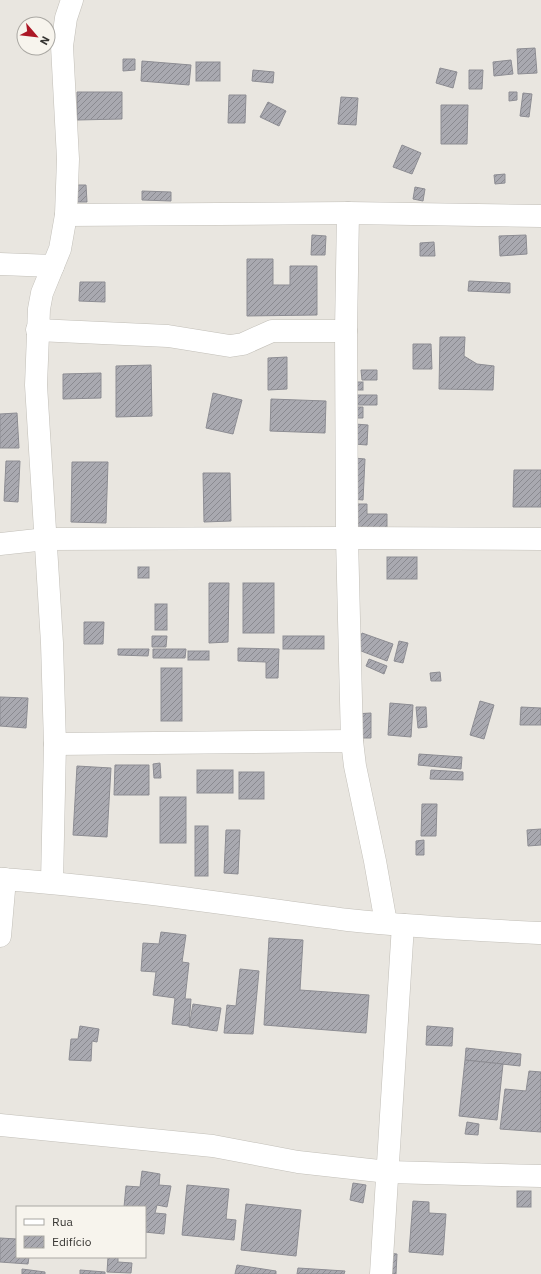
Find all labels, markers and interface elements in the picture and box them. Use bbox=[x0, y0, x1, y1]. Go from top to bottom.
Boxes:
north arrow bbox=[16, 16, 56, 56]
text: N bbox=[37, 34, 53, 48]
legend bbox=[16, 1206, 146, 1258]
text: Rua bbox=[52, 1214, 73, 1229]
text: Edifício bbox=[52, 1234, 92, 1249]

